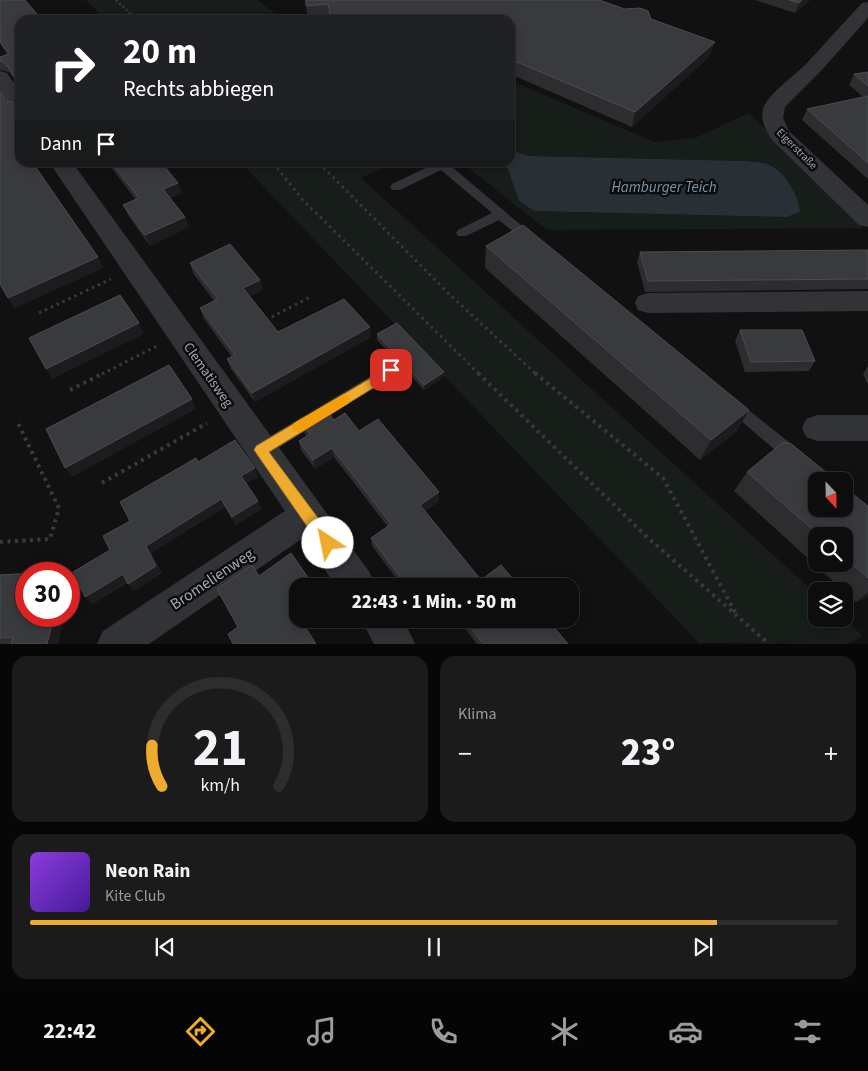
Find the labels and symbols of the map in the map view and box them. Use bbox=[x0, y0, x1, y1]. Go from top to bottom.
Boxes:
street label: Eigerstraße bbox=[773, 125, 821, 173]
water label: Hamburger Teich bbox=[611, 177, 717, 198]
street label: Clematisweg bbox=[178, 339, 238, 411]
pin bbox=[370, 349, 412, 391]
north arrow bbox=[808, 472, 852, 518]
position arrow bbox=[301, 516, 353, 568]
street label: Bromelienweg bbox=[166, 543, 258, 615]
speed limit sign: 30 bbox=[15, 562, 80, 627]

